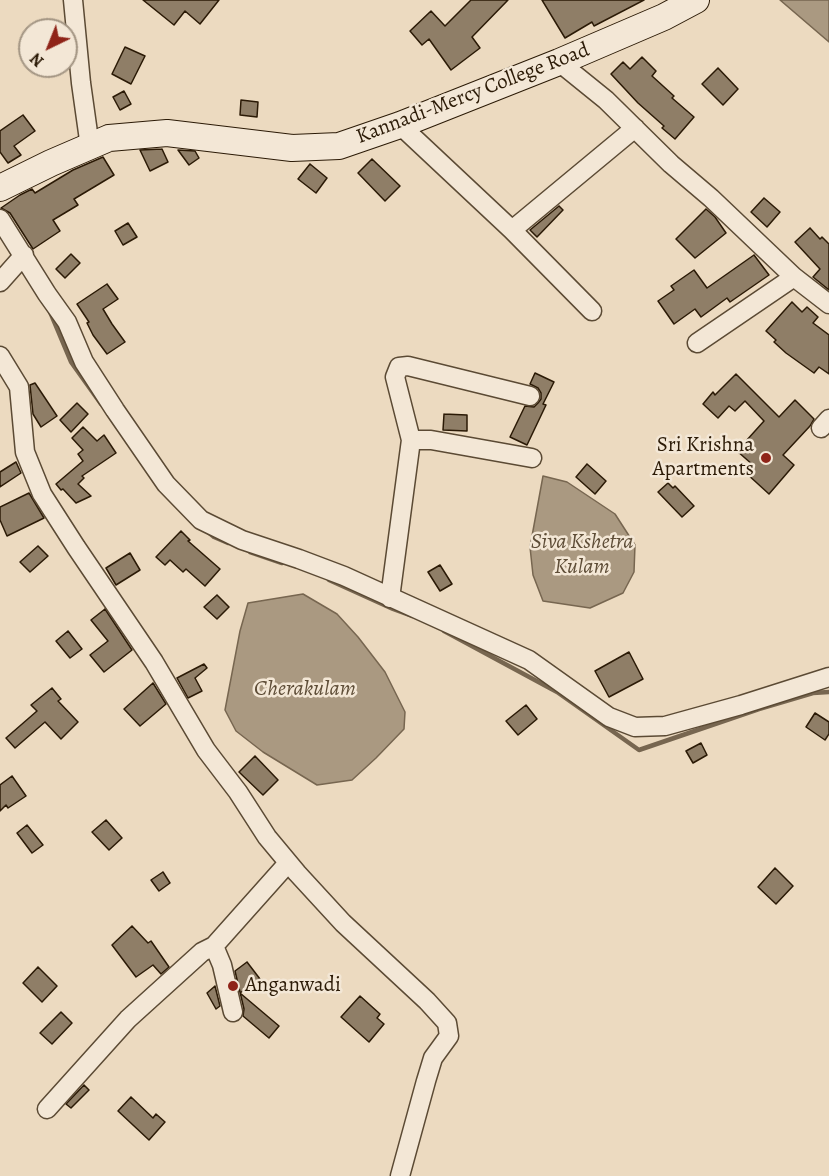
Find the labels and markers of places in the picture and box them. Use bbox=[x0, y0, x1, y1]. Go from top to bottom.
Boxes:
place label: Sri Krishna Apartments bbox=[653, 433, 754, 483]
marker: Sri Krishna Apartments bbox=[759, 451, 773, 465]
place label: Anganwadi bbox=[245, 973, 341, 999]
marker: Anganwadi bbox=[226, 979, 240, 993]

